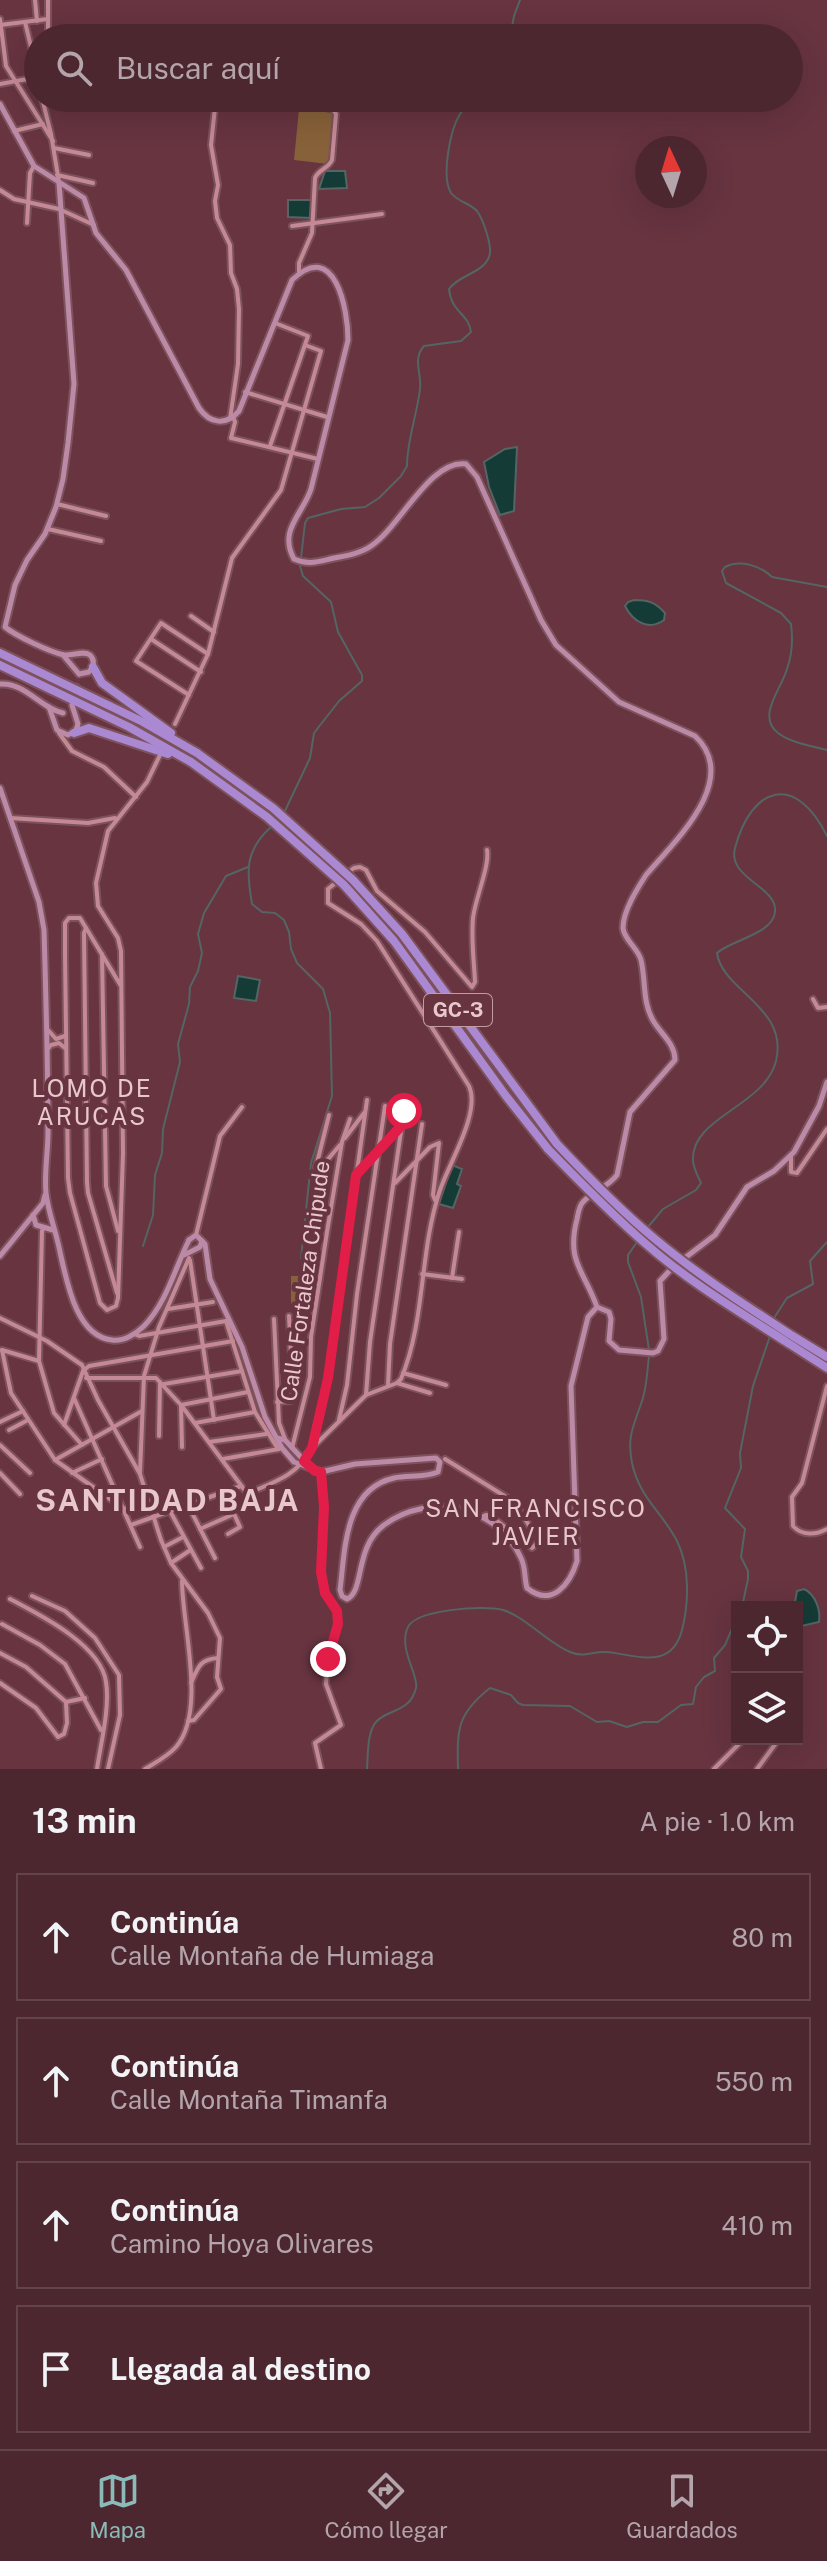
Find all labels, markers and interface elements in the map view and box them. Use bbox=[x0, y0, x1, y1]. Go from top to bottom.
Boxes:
search box bbox=[24, 24, 803, 112]
icon: search bbox=[52, 46, 96, 90]
text: Buscar aquí bbox=[116, 50, 280, 86]
north arrow bbox=[635, 136, 707, 208]
road number: GC-3 bbox=[424, 994, 492, 1026]
district label: LOMO DE ARUCAS bbox=[31, 1074, 153, 1130]
route start bbox=[386, 1093, 422, 1129]
street label: Calle Fortaleza Chipude bbox=[275, 1159, 335, 1403]
district label: SANTIDAD BAJA bbox=[35, 1482, 301, 1518]
district label: SAN FRANCISCO JAVIER bbox=[425, 1494, 647, 1550]
map controls bbox=[731, 1601, 803, 1745]
button: locate bbox=[731, 1601, 803, 1673]
route end bbox=[310, 1641, 346, 1677]
button: layers bbox=[731, 1673, 803, 1745]
text: 13 min bbox=[32, 1801, 137, 1841]
text: A pie · 1.0 km bbox=[640, 1806, 795, 1837]
text: Continúa bbox=[110, 1904, 239, 1940]
icon: ahead bbox=[34, 1915, 78, 1959]
text: 80 m bbox=[732, 1922, 793, 1953]
text: Calle Montaña de Humiaga bbox=[110, 1940, 434, 1971]
text: Continúa bbox=[110, 2048, 239, 2084]
icon: ahead bbox=[34, 2059, 78, 2103]
text: 550 m bbox=[715, 2066, 793, 2097]
text: Calle Montaña Timanfa bbox=[110, 2084, 388, 2115]
text: Continúa bbox=[110, 2192, 239, 2228]
icon: ahead bbox=[34, 2203, 78, 2247]
text: 410 m bbox=[721, 2210, 793, 2241]
text: Camino Hoya Olivares bbox=[110, 2228, 374, 2259]
icon: arrive bbox=[34, 2347, 78, 2391]
text: Llegada al destino bbox=[110, 2351, 371, 2387]
tab: Mapa bbox=[89, 2469, 146, 2543]
tab: Cómo llegar bbox=[325, 2469, 448, 2543]
tab: Guardados bbox=[626, 2469, 738, 2543]

